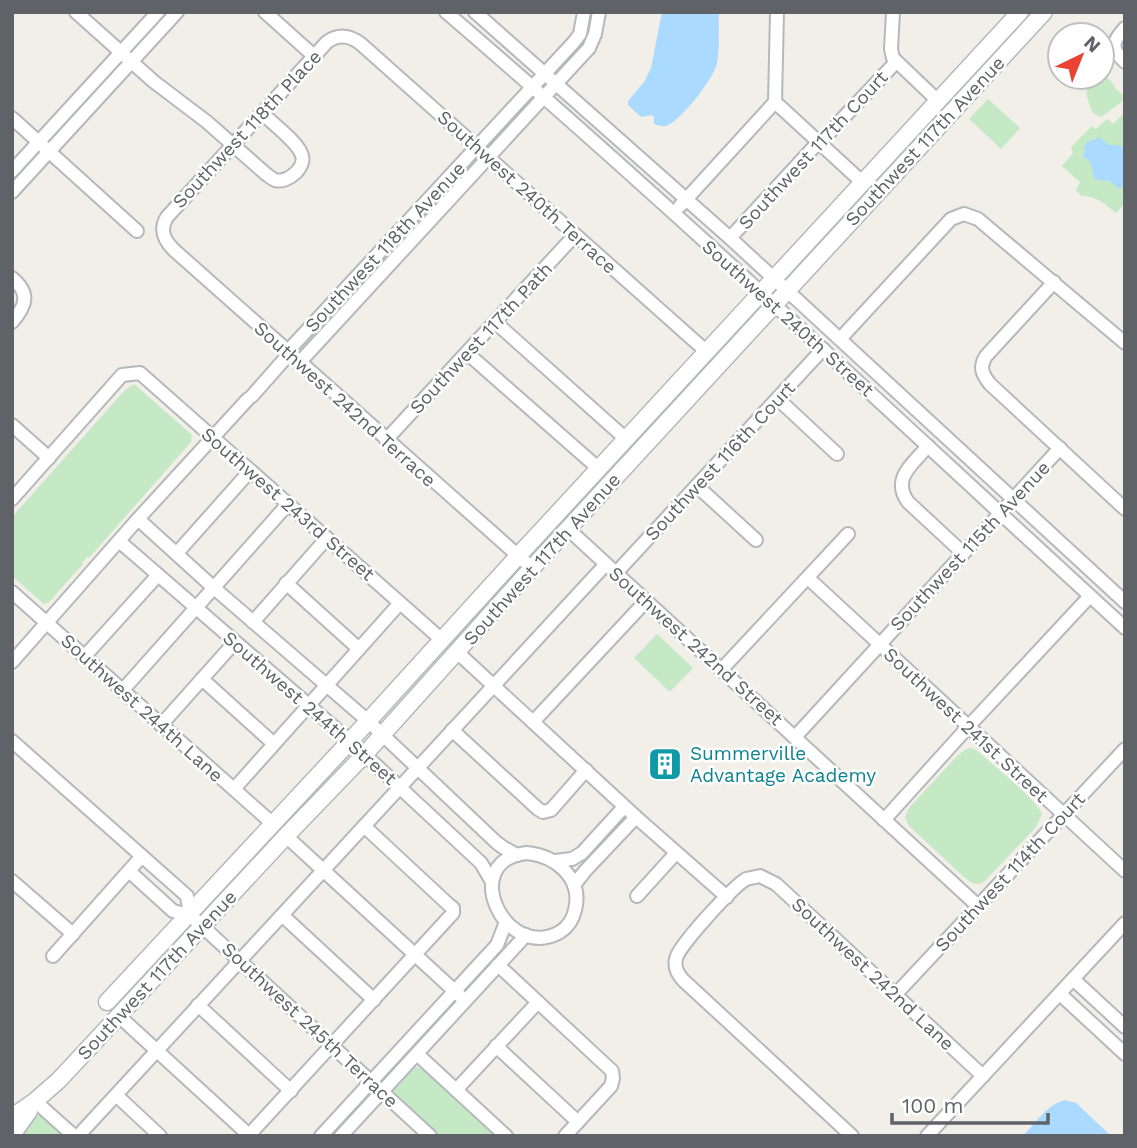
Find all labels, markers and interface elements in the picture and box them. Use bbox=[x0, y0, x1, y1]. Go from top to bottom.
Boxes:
north arrow bbox=[1046, 21, 1116, 91]
text: N bbox=[1079, 31, 1105, 57]
street label: Southwest 118th Place bbox=[168, 45, 326, 213]
street label: Southwest 117th Avenue bbox=[840, 51, 1010, 231]
street label: Southwest 117th Court bbox=[734, 66, 893, 234]
street label: Southwest 240th Terrace bbox=[433, 105, 621, 279]
street label: Southwest 118th Avenue bbox=[300, 157, 470, 337]
street label: Southwest 240th Street bbox=[697, 235, 879, 401]
street label: Southwest 117th Path bbox=[405, 257, 557, 419]
street label: Southwest 242nd Terrace bbox=[249, 316, 441, 492]
street label: Southwest 116th Court bbox=[640, 377, 800, 545]
street label: Southwest 243rd Street bbox=[197, 422, 379, 586]
street label: Southwest 115th Avenue bbox=[885, 456, 1055, 636]
street label: Southwest 117th Avenue bbox=[459, 468, 625, 650]
street label: Southwest 242nd Street bbox=[604, 562, 788, 730]
street label: Southwest 244th Street bbox=[218, 626, 402, 790]
street label: Southwest 244th Lane bbox=[56, 629, 228, 787]
street label: Southwest 241st Street bbox=[879, 643, 1053, 807]
place label: Summerville Advantage Academy bbox=[690, 742, 876, 787]
building icon: Summerville Advantage Academy bbox=[646, 745, 684, 783]
street label: Southwest 114th Court bbox=[930, 788, 1090, 956]
street label: Southwest 117th Avenue bbox=[72, 885, 242, 1065]
street label: Southwest 242nd Lane bbox=[787, 893, 959, 1055]
street label: Southwest 245th Terrace bbox=[217, 937, 403, 1113]
scale bar bbox=[892, 1082, 1048, 1126]
text: 100 m bbox=[902, 1093, 964, 1118]

